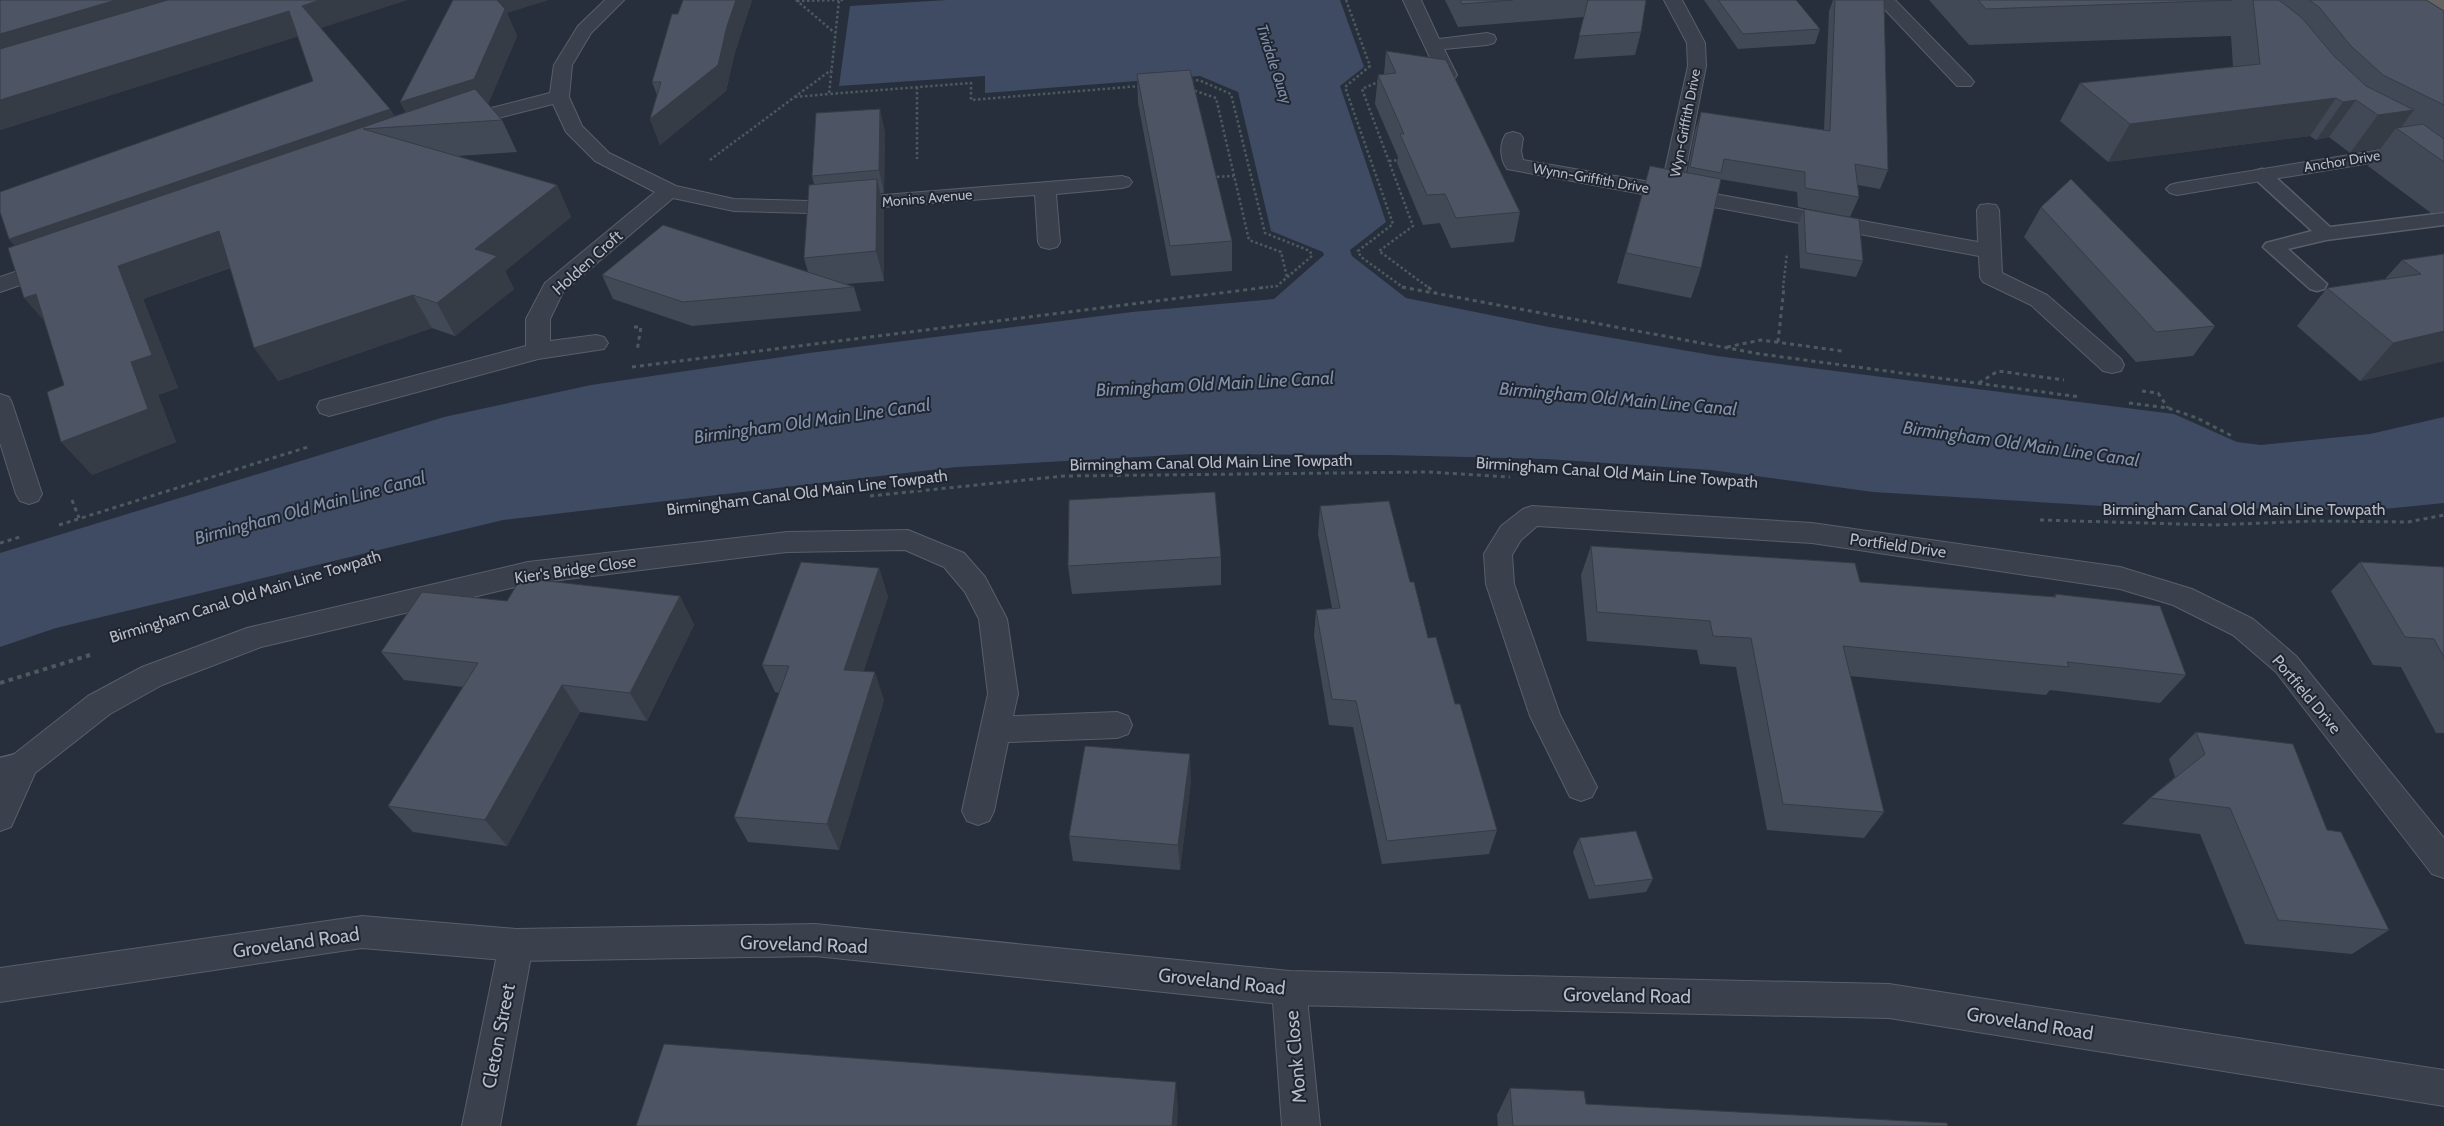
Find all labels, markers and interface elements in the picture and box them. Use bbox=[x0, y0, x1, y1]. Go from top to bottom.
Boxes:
water label: Tividale Quay bbox=[1253, 22, 1296, 107]
street label: Wyn-Griffith Drive bbox=[1666, 67, 1704, 179]
street label: Anchor Drive bbox=[2303, 146, 2381, 176]
street label: Wynn-Griffith Drive bbox=[1532, 159, 1650, 197]
street label: Monins Avenue bbox=[881, 185, 973, 211]
street label: Holden Croft bbox=[549, 226, 627, 299]
water label: Birmingham Old Main Line Canal bbox=[1095, 367, 1335, 401]
water label: Birmingham Old Main Line Canal bbox=[1498, 378, 1738, 420]
water label: Birmingham Old Main Line Canal bbox=[692, 393, 932, 448]
water label: Birmingham Old Main Line Canal bbox=[1901, 417, 2141, 472]
street label: Birmingham Canal Old Main Line Towpath bbox=[1069, 451, 1353, 474]
street label: Birmingham Canal Old Main Line Towpath bbox=[1475, 453, 1759, 492]
water label: Birmingham Old Main Line Canal bbox=[192, 466, 429, 549]
street label: Birmingham Canal Old Main Line Towpath bbox=[666, 466, 949, 519]
street label: Birmingham Canal Old Main Line Towpath bbox=[2103, 500, 2385, 519]
street label: Portfield Drive bbox=[1849, 529, 1947, 562]
street label: Birmingham Canal Old Main Line Towpath bbox=[107, 546, 383, 647]
street label: Kier's Bridge Close bbox=[513, 552, 637, 587]
street label: Portfield Drive bbox=[2268, 651, 2345, 738]
street label: Groveland Road bbox=[231, 922, 361, 963]
street label: Groveland Road bbox=[740, 931, 868, 958]
street label: Groveland Road bbox=[1157, 963, 1287, 1000]
street label: Cleton Street bbox=[477, 981, 520, 1090]
street label: Groveland Road bbox=[1563, 983, 1691, 1008]
street label: Groveland Road bbox=[1965, 1002, 2095, 1045]
street label: Monk Close bbox=[1280, 1009, 1311, 1104]

